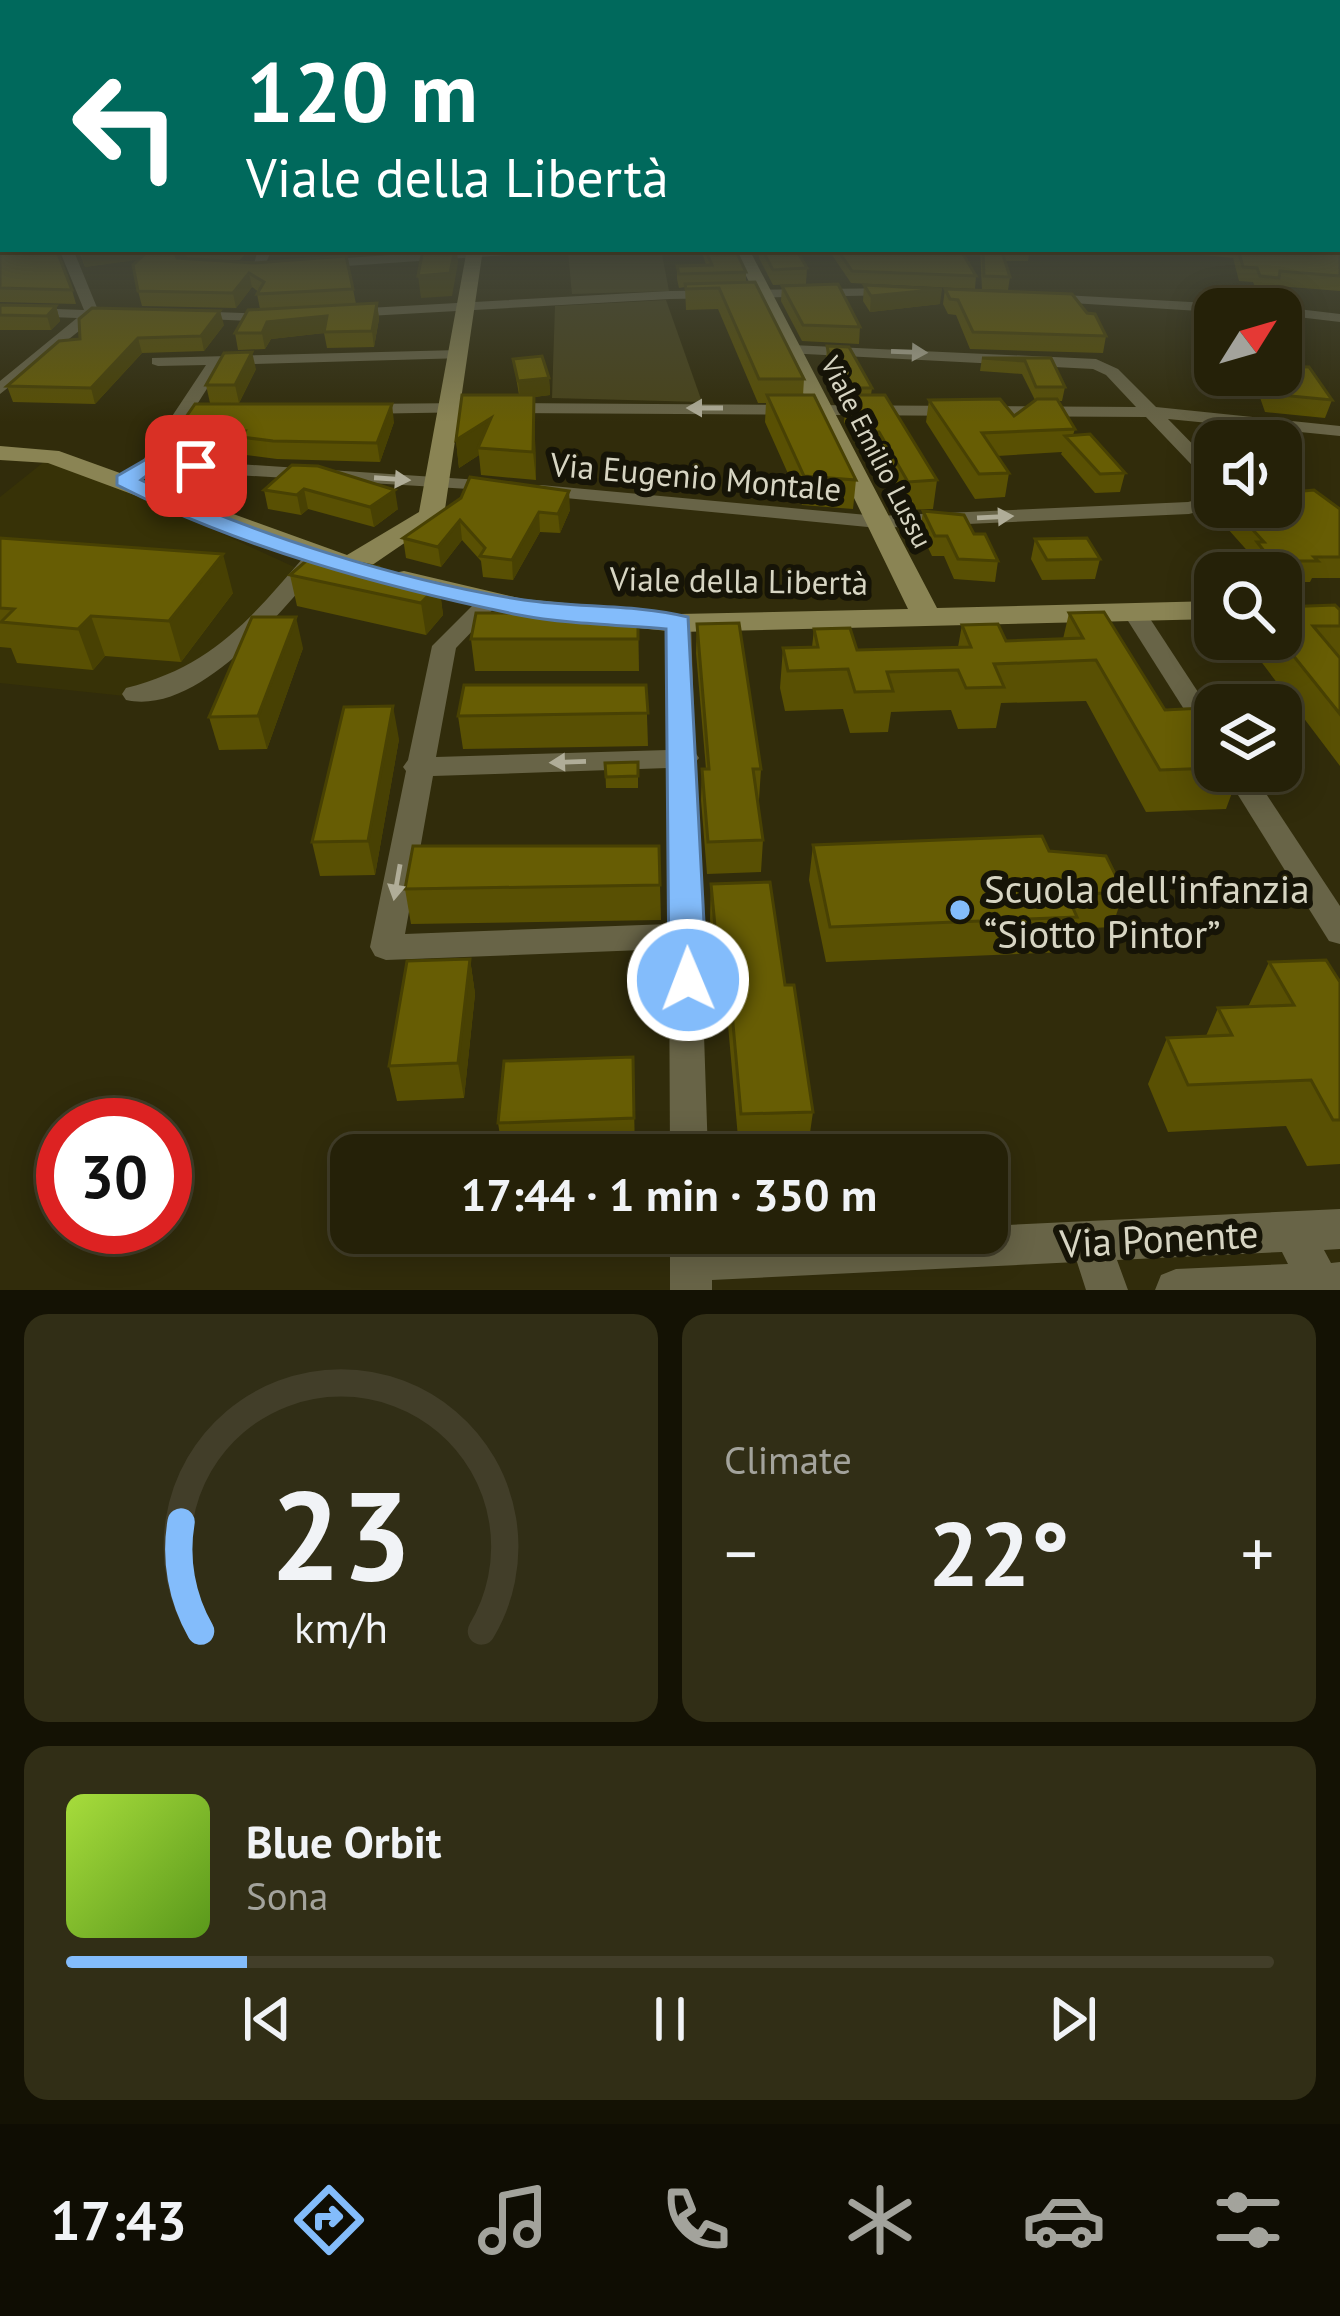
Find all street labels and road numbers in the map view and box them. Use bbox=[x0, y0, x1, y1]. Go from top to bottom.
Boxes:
street label: Viale Emilio Lussu bbox=[814, 350, 940, 553]
street label: Via Eugenio Montale bbox=[548, 442, 843, 510]
street label: Viale della Libertà bbox=[608, 556, 869, 604]
street label: Via Ponente bbox=[1057, 1207, 1260, 1269]

